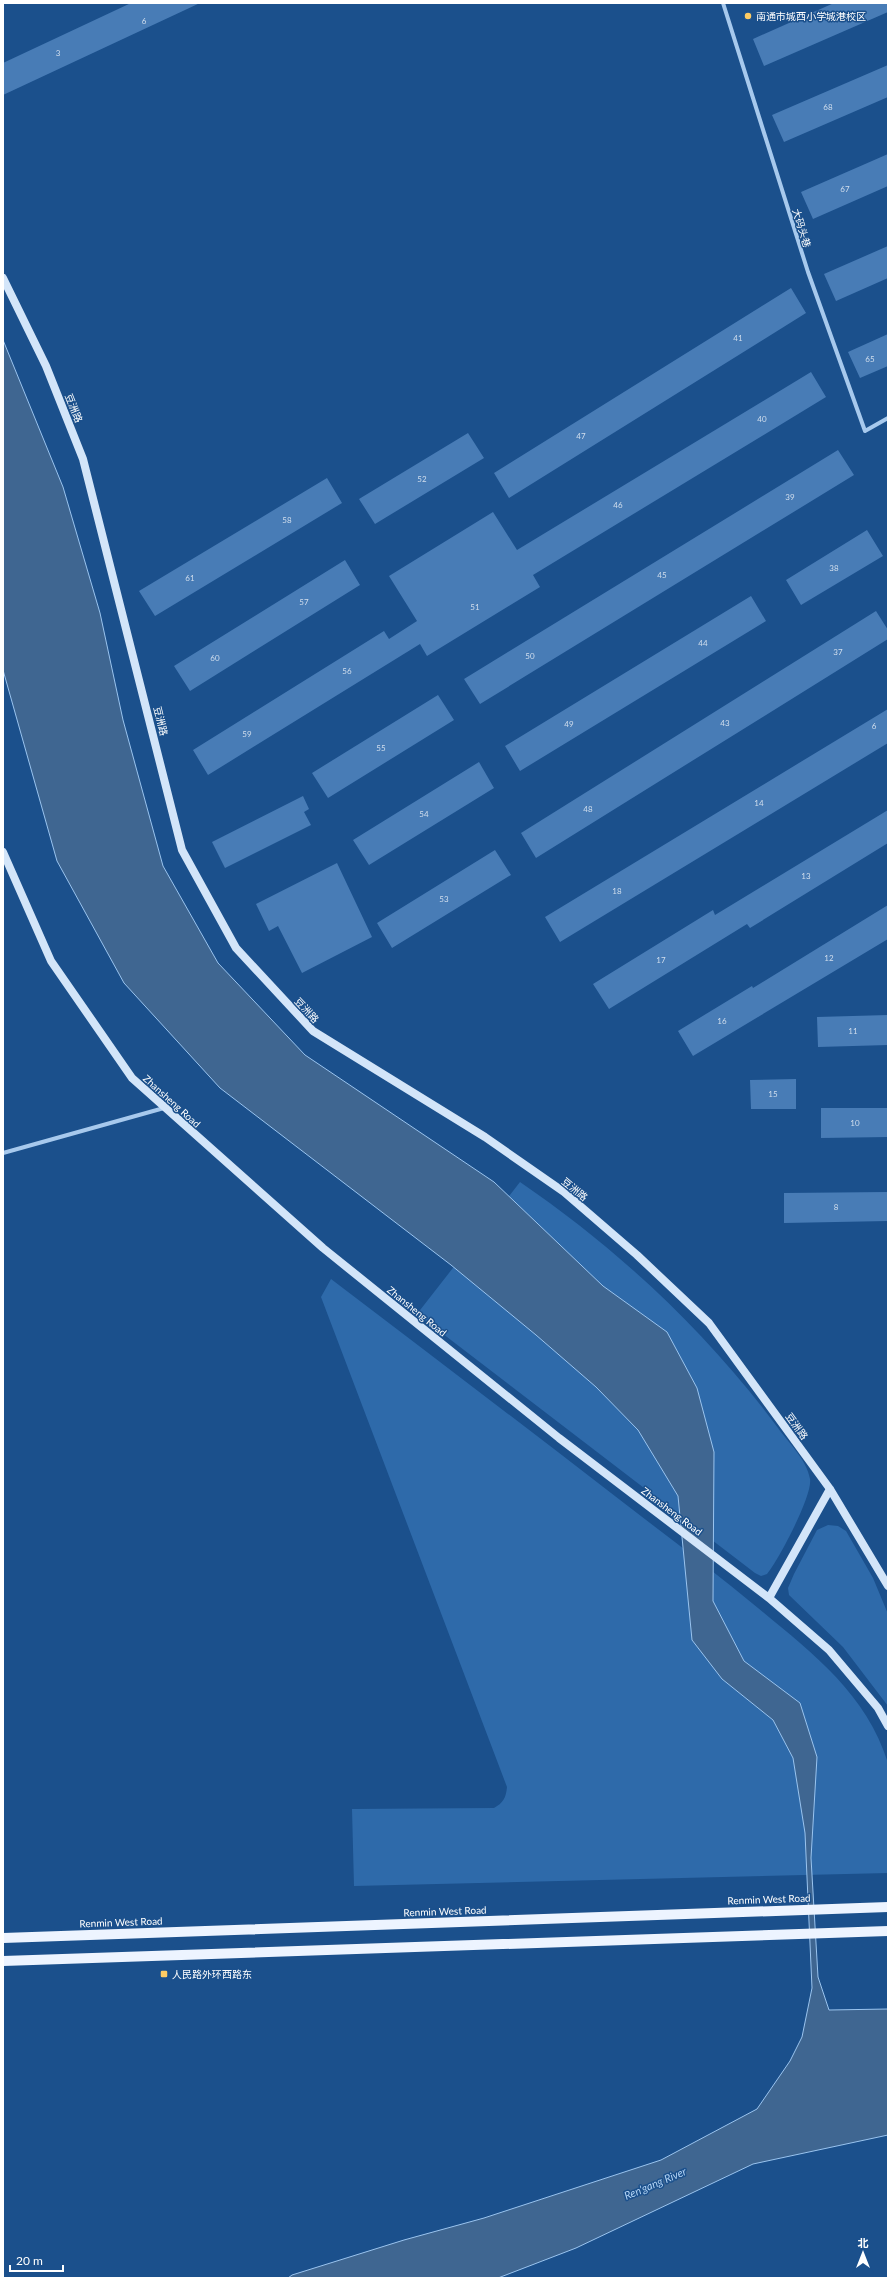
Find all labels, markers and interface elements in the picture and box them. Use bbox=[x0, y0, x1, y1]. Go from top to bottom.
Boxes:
place label: 南通市城西小学城港校区 bbox=[756, 10, 866, 22]
marker: 南通市城西小学城港校区 bbox=[743, 11, 753, 21]
house number: 6 bbox=[142, 16, 147, 26]
house number: 3 bbox=[56, 48, 61, 58]
house number: 68 bbox=[823, 102, 833, 112]
house number: 67 bbox=[840, 184, 850, 194]
street label: 大码头巷 bbox=[790, 207, 814, 249]
house number: 41 bbox=[733, 333, 743, 343]
house number: 65 bbox=[865, 354, 875, 364]
street label: 豆洲路 bbox=[63, 392, 85, 424]
house number: 40 bbox=[757, 414, 767, 424]
house number: 47 bbox=[576, 431, 586, 441]
house number: 52 bbox=[417, 474, 427, 484]
house number: 39 bbox=[785, 492, 795, 502]
house number: 46 bbox=[613, 500, 623, 510]
house number: 58 bbox=[282, 515, 292, 525]
house number: 38 bbox=[829, 563, 839, 573]
house number: 45 bbox=[657, 570, 667, 580]
house number: 61 bbox=[185, 573, 195, 583]
house number: 57 bbox=[299, 597, 309, 607]
house number: 51 bbox=[470, 602, 480, 612]
house number: 44 bbox=[698, 638, 708, 648]
house number: 37 bbox=[833, 647, 843, 657]
house number: 50 bbox=[525, 651, 535, 661]
house number: 60 bbox=[210, 653, 220, 663]
house number: 56 bbox=[342, 666, 352, 676]
street label: 豆洲路 bbox=[152, 705, 170, 737]
house number: 43 bbox=[720, 718, 730, 728]
house number: 49 bbox=[564, 719, 574, 729]
house number: 6 bbox=[872, 721, 877, 731]
house number: 59 bbox=[242, 729, 252, 739]
house number: 55 bbox=[376, 743, 386, 753]
house number: 14 bbox=[754, 798, 764, 808]
house number: 48 bbox=[583, 804, 593, 814]
house number: 54 bbox=[419, 809, 429, 819]
house number: 13 bbox=[801, 871, 811, 881]
house number: 18 bbox=[612, 886, 622, 896]
house number: 53 bbox=[439, 894, 449, 904]
house number: 12 bbox=[824, 953, 834, 963]
house number: 17 bbox=[656, 955, 666, 965]
street label: 豆洲路 bbox=[292, 995, 322, 1025]
house number: 16 bbox=[717, 1016, 727, 1026]
house number: 11 bbox=[848, 1026, 858, 1036]
street label: Zhansheng Road bbox=[141, 1072, 203, 1130]
house number: 15 bbox=[768, 1089, 778, 1099]
house number: 10 bbox=[850, 1118, 860, 1128]
street label: 豆洲路 bbox=[560, 1175, 590, 1203]
house number: 8 bbox=[834, 1202, 839, 1212]
street label: Zhansheng Road bbox=[385, 1283, 449, 1339]
street label: 豆洲路 bbox=[783, 1410, 811, 1442]
street label: Zhansheng Road bbox=[639, 1484, 705, 1538]
street label: Renmin West Road bbox=[727, 1892, 811, 1906]
street label: Renmin West Road bbox=[403, 1904, 487, 1918]
street label: Renmin West Road bbox=[79, 1915, 163, 1929]
place label: 人民路外环西路东 bbox=[172, 1968, 252, 1980]
marker: 人民路外环西路东 bbox=[159, 1969, 169, 1979]
water label: Ren'gang River bbox=[622, 2164, 688, 2202]
north arrow bbox=[843, 2233, 883, 2273]
text: 北 bbox=[858, 2236, 869, 2249]
scale bar bbox=[10, 2247, 63, 2273]
text: 20 m bbox=[16, 2253, 43, 2268]

